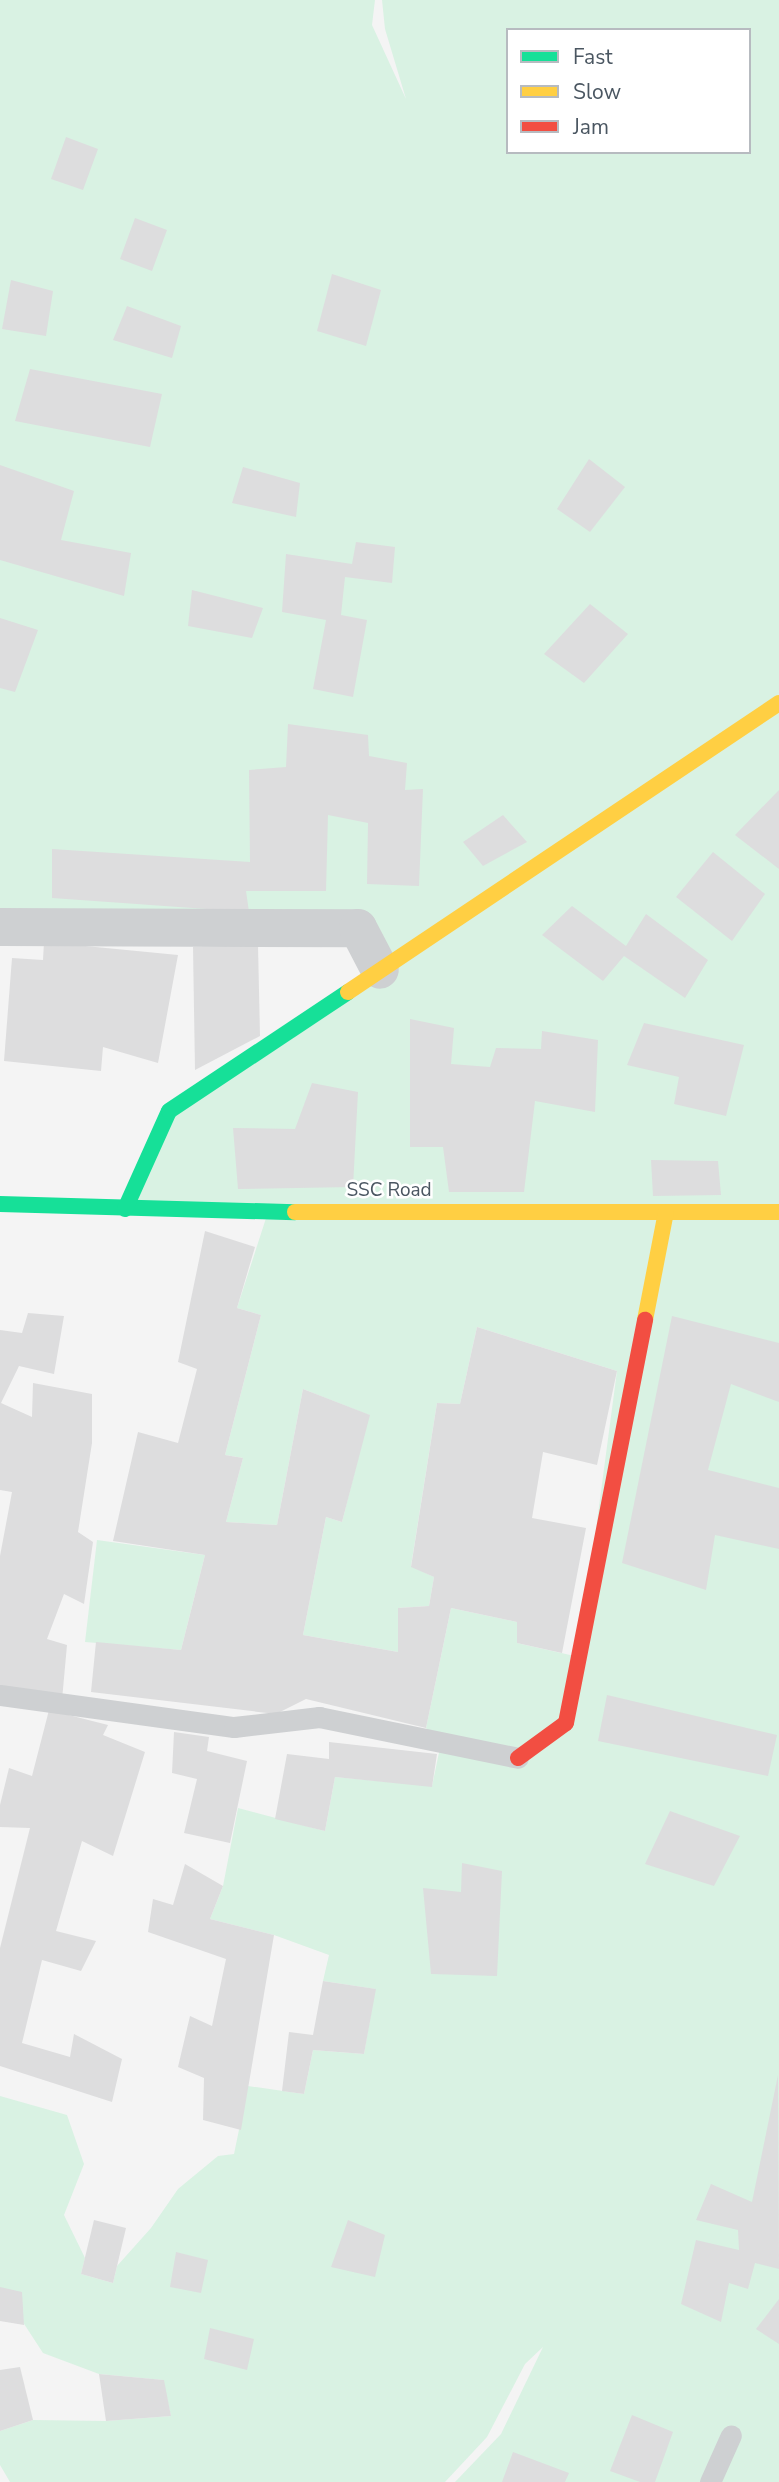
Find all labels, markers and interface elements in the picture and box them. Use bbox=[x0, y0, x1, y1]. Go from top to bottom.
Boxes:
legend bbox=[506, 28, 751, 154]
text: Fast bbox=[573, 43, 613, 71]
text: Slow bbox=[573, 78, 621, 106]
text: Jam bbox=[573, 113, 609, 141]
street label: SSC Road bbox=[346, 1180, 432, 1202]

